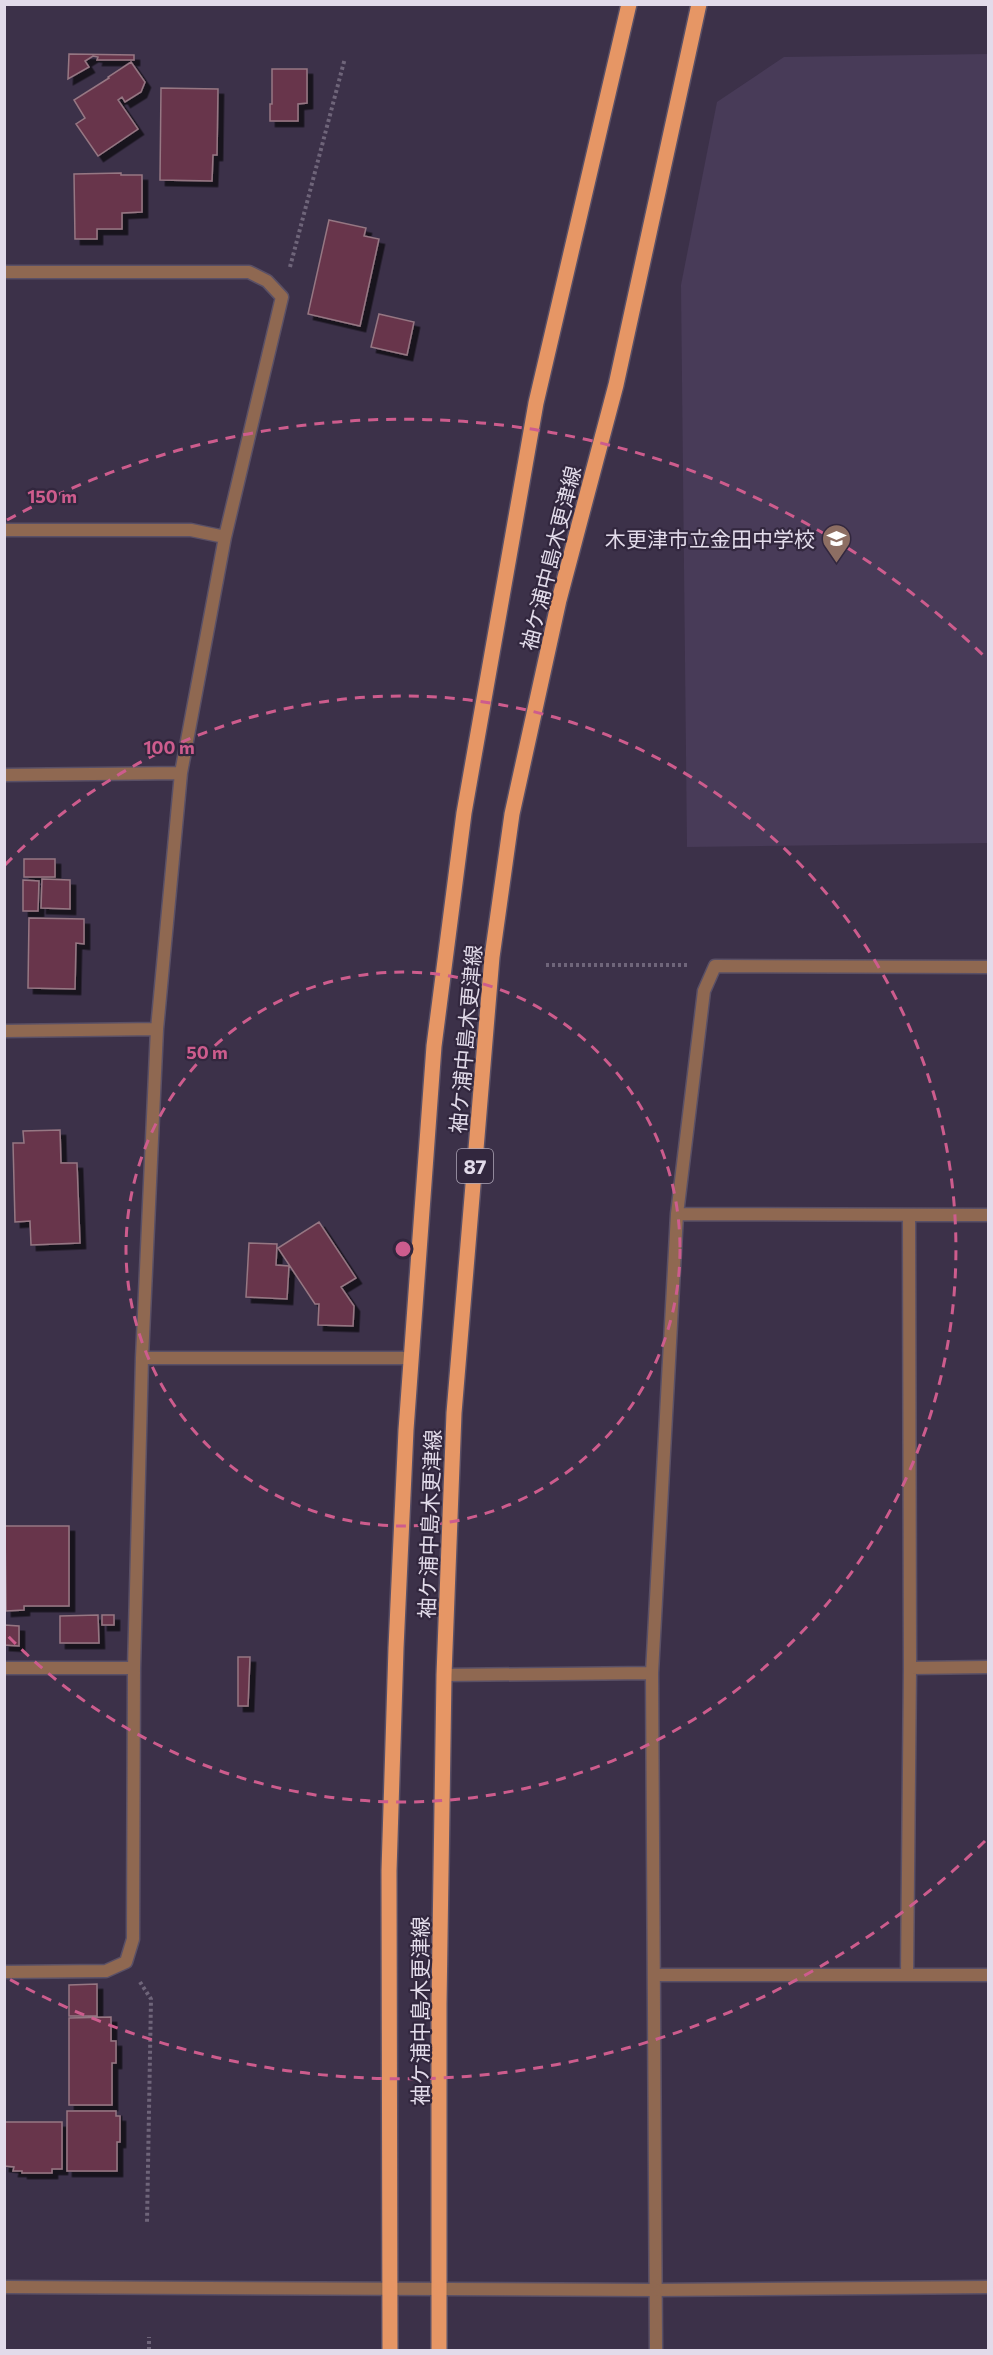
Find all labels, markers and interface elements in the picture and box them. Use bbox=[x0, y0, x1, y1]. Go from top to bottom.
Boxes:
street label: 袖ケ浦中島木更津線 bbox=[515, 463, 585, 653]
text: 150 m bbox=[27, 485, 77, 507]
school or university icon: 木更津市立金田中学校 bbox=[820, 522, 852, 564]
place label: 木更津市立金田中学校 bbox=[605, 526, 815, 551]
text: 100 m bbox=[143, 736, 195, 758]
street label: 袖ケ浦中島木更津線 bbox=[444, 944, 486, 1134]
text: 50 m bbox=[186, 1041, 228, 1063]
road number: 87 bbox=[457, 1149, 493, 1183]
centre of rings bbox=[393, 1239, 413, 1259]
street label: 袖ケ浦中島木更津線 bbox=[413, 1429, 445, 1619]
street label: 袖ケ浦中島木更津線 bbox=[407, 1917, 432, 2106]

